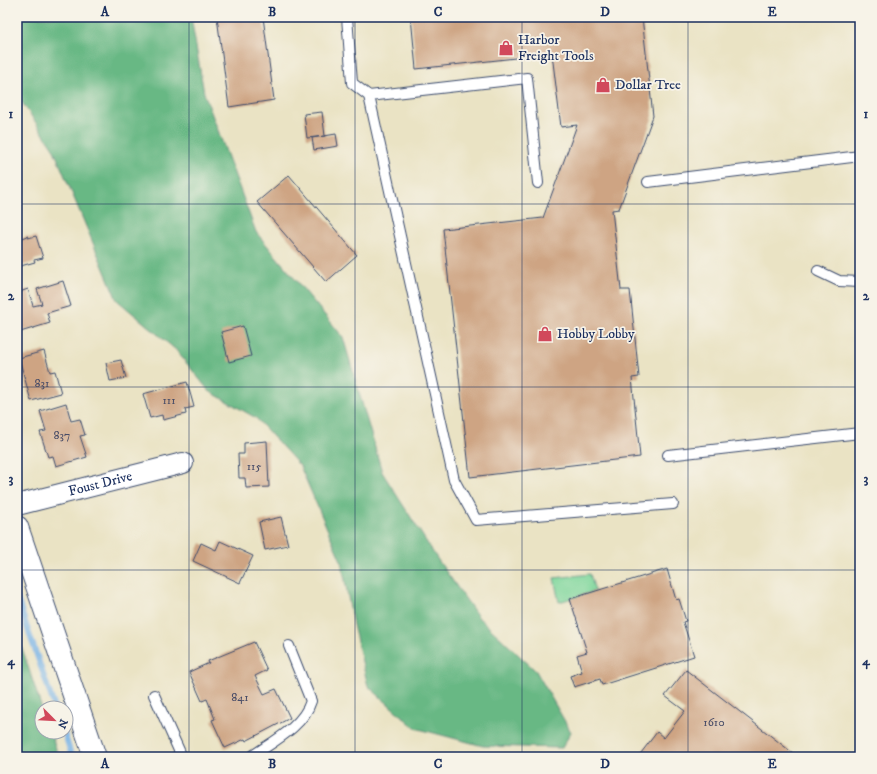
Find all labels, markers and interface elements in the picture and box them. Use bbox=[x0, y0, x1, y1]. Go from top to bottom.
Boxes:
text: A bbox=[100, 4, 110, 20]
text: B bbox=[268, 4, 276, 20]
text: C bbox=[434, 4, 443, 20]
text: D bbox=[600, 4, 610, 20]
text: E bbox=[767, 4, 777, 20]
place label: Harbor Freight Tools bbox=[518, 31, 594, 65]
shop icon: Harbor Freight Tools bbox=[497, 39, 515, 57]
shop icon: Dollar Tree bbox=[594, 76, 612, 94]
place label: Dollar Tree bbox=[615, 76, 681, 94]
text: 1 bbox=[9, 106, 14, 122]
text: 1 bbox=[864, 106, 869, 122]
text: 2 bbox=[8, 288, 15, 304]
text: 2 bbox=[863, 288, 870, 304]
shop icon: Hobby Lobby bbox=[536, 325, 554, 343]
place label: Hobby Lobby bbox=[557, 325, 635, 343]
house number: 831 bbox=[35, 376, 49, 391]
house number: 111 bbox=[162, 393, 176, 408]
house number: 837 bbox=[54, 428, 70, 443]
house number: 115 bbox=[247, 459, 261, 474]
street label: Foust Drive bbox=[67, 467, 134, 501]
text: 3 bbox=[9, 471, 14, 487]
text: 3 bbox=[864, 471, 869, 487]
text: 4 bbox=[6, 653, 15, 670]
text: 4 bbox=[861, 653, 870, 670]
house number: 841 bbox=[231, 690, 249, 705]
north arrow bbox=[34, 700, 74, 740]
house number: 1610 bbox=[703, 715, 725, 730]
text: N bbox=[54, 717, 70, 731]
text: A bbox=[100, 756, 110, 772]
text: B bbox=[268, 756, 276, 772]
text: C bbox=[434, 756, 443, 772]
text: D bbox=[600, 756, 610, 772]
text: E bbox=[767, 756, 777, 772]

